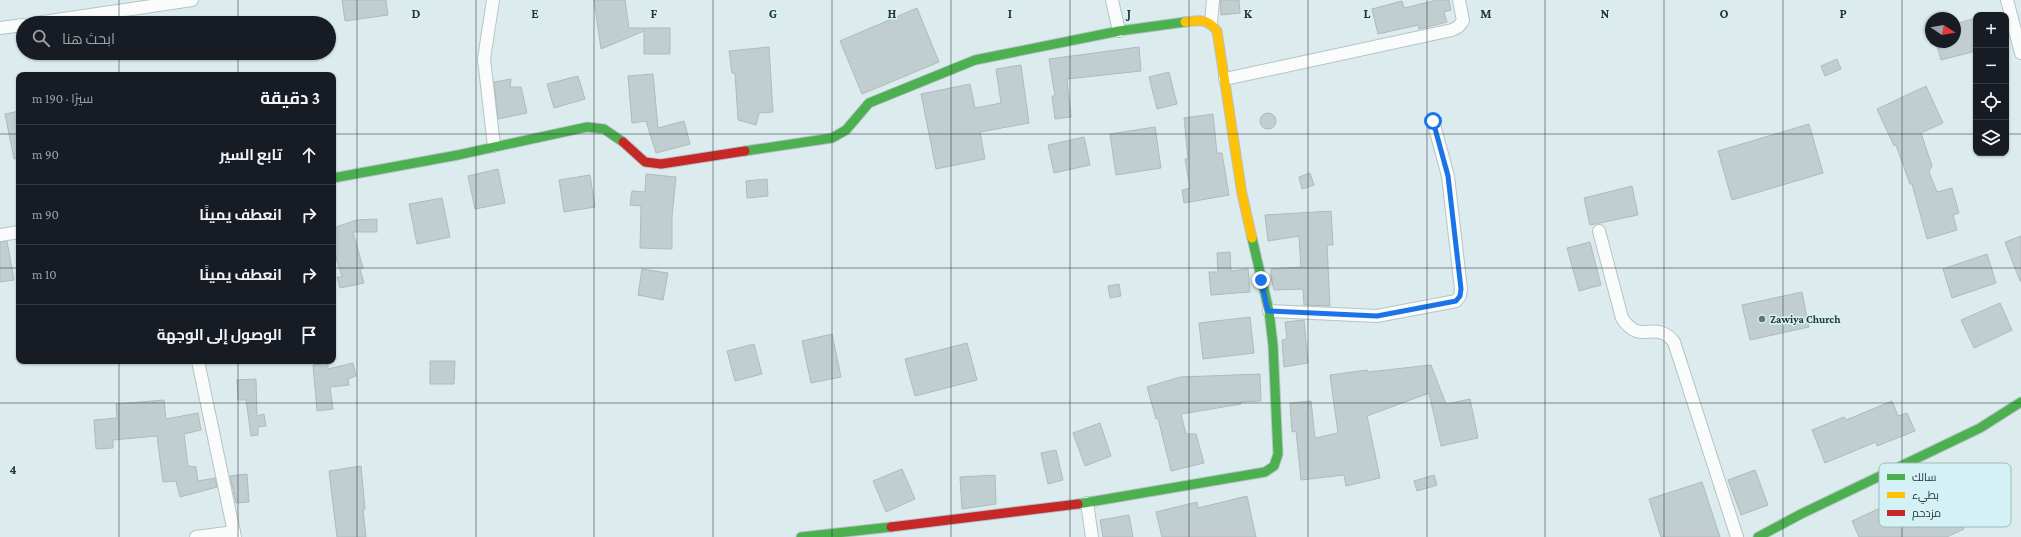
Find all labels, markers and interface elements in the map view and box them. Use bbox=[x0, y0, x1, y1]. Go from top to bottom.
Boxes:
text: D bbox=[412, 6, 421, 21]
text: E bbox=[531, 6, 539, 21]
text: F bbox=[651, 6, 658, 21]
text: G bbox=[769, 6, 777, 21]
text: H bbox=[888, 6, 897, 21]
text: I bbox=[1008, 6, 1012, 21]
text: J bbox=[1125, 6, 1131, 21]
text: K bbox=[1244, 6, 1253, 21]
text: L bbox=[1364, 6, 1371, 21]
text: M bbox=[1480, 6, 1492, 21]
text: N bbox=[1601, 6, 1610, 21]
text: O bbox=[1720, 6, 1729, 21]
text: P bbox=[1839, 6, 1847, 21]
north arrow bbox=[1925, 12, 1961, 48]
map controls bbox=[1973, 12, 2009, 156]
button: + bbox=[1973, 12, 2009, 48]
search box bbox=[16, 16, 336, 60]
icon: search bbox=[30, 27, 52, 49]
text: ابحث هنا bbox=[62, 31, 115, 47]
button: − bbox=[1973, 48, 2009, 84]
button: locate bbox=[1973, 84, 2009, 120]
text: 3 دقيقة bbox=[260, 89, 320, 108]
text: سيرًا · 190 m bbox=[32, 91, 93, 106]
route start bbox=[1424, 112, 1442, 130]
button: layers bbox=[1973, 120, 2009, 156]
icon: ahead bbox=[298, 144, 320, 166]
text: 90 m bbox=[32, 147, 59, 162]
text: تابع السير bbox=[219, 147, 282, 163]
icon: right bbox=[298, 204, 320, 226]
text: 90 m bbox=[32, 207, 59, 222]
text: انعطف يمينًا bbox=[199, 207, 282, 223]
icon: right bbox=[298, 264, 320, 286]
text: 10 m bbox=[32, 267, 57, 282]
text: انعطف يمينًا bbox=[199, 267, 282, 283]
route end bbox=[1252, 271, 1270, 289]
place label: Zawiya Church bbox=[1770, 313, 1841, 325]
marker: Zawiya Church bbox=[1757, 314, 1767, 324]
icon: arrive bbox=[298, 324, 320, 346]
text: الوصول إلى الوجهة bbox=[157, 327, 282, 343]
text: 4 bbox=[9, 462, 17, 477]
legend bbox=[1879, 463, 2011, 527]
text: سالك bbox=[1912, 471, 1936, 483]
text: بطيء bbox=[1912, 489, 1939, 504]
text: مزدحم bbox=[1912, 507, 1941, 521]

